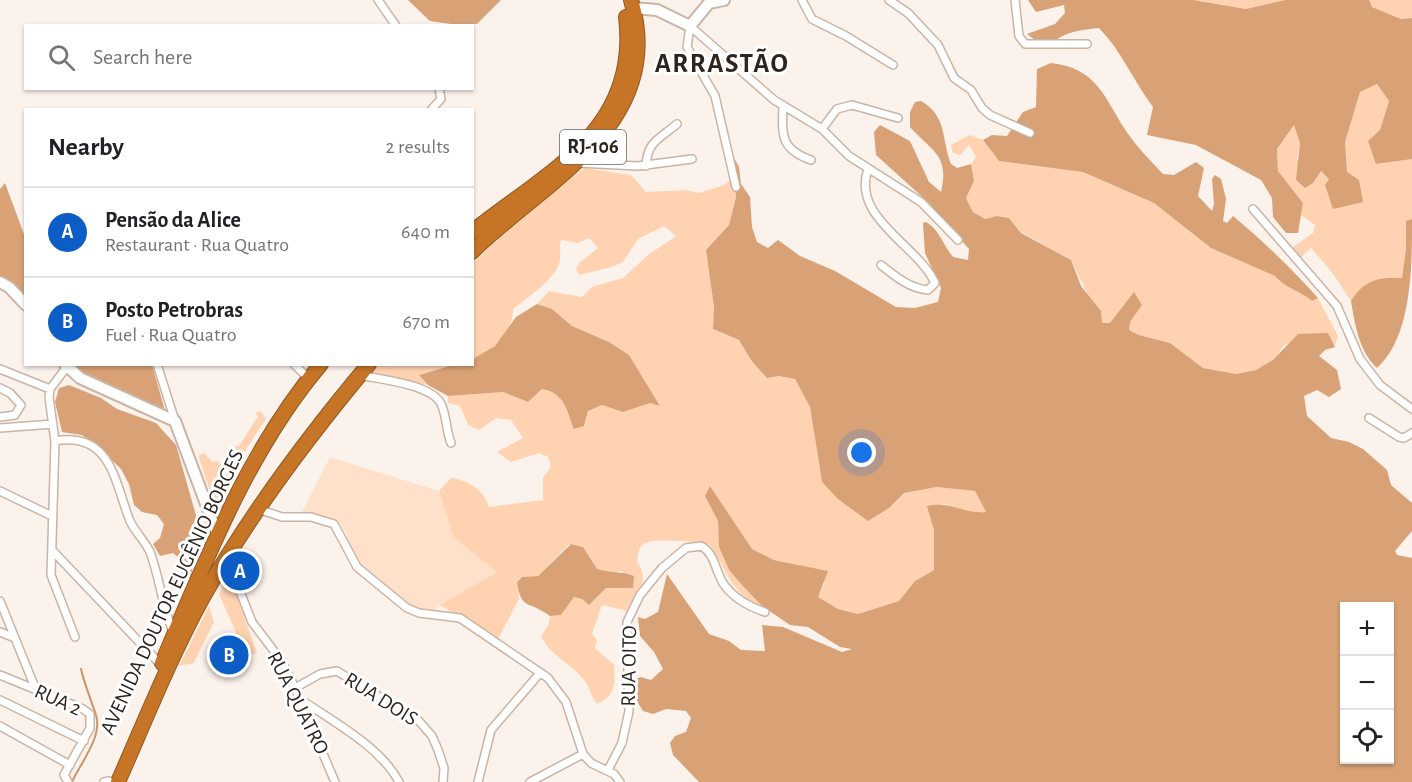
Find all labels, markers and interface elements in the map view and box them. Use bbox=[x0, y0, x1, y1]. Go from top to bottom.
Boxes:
search box bbox=[24, 24, 474, 90]
icon: search bbox=[45, 41, 78, 74]
text: Search here bbox=[93, 46, 192, 68]
district label: ARRASTÃO bbox=[655, 48, 789, 77]
road number: RJ-106 bbox=[560, 130, 626, 164]
text: Nearby bbox=[48, 134, 124, 160]
text: 2 results bbox=[386, 137, 450, 157]
text: Pensão da Alice bbox=[105, 209, 241, 231]
text: A bbox=[62, 222, 74, 242]
text: 640 m bbox=[401, 222, 450, 242]
text: Restaurant · Rua Quatro bbox=[105, 235, 289, 255]
text: Posto Petrobras bbox=[105, 299, 243, 321]
text: B bbox=[62, 312, 73, 332]
text: 670 m bbox=[402, 312, 450, 332]
text: Fuel · Rua Quatro bbox=[105, 325, 237, 345]
your location bbox=[847, 438, 876, 467]
street label: AVENIDA DOUTOR EUGÊNIO BORGES bbox=[95, 446, 249, 738]
pin: A bbox=[220, 548, 260, 594]
map controls bbox=[1340, 602, 1394, 764]
button: + bbox=[1340, 602, 1394, 656]
street label: RUA OITO bbox=[618, 625, 640, 707]
pin: B bbox=[210, 632, 248, 678]
street label: RUA QUATRO bbox=[263, 648, 333, 758]
button: − bbox=[1340, 656, 1394, 710]
street label: RUA DOIS bbox=[341, 668, 421, 730]
street label: RUA 2 bbox=[31, 680, 85, 720]
button: locate bbox=[1340, 710, 1394, 764]

